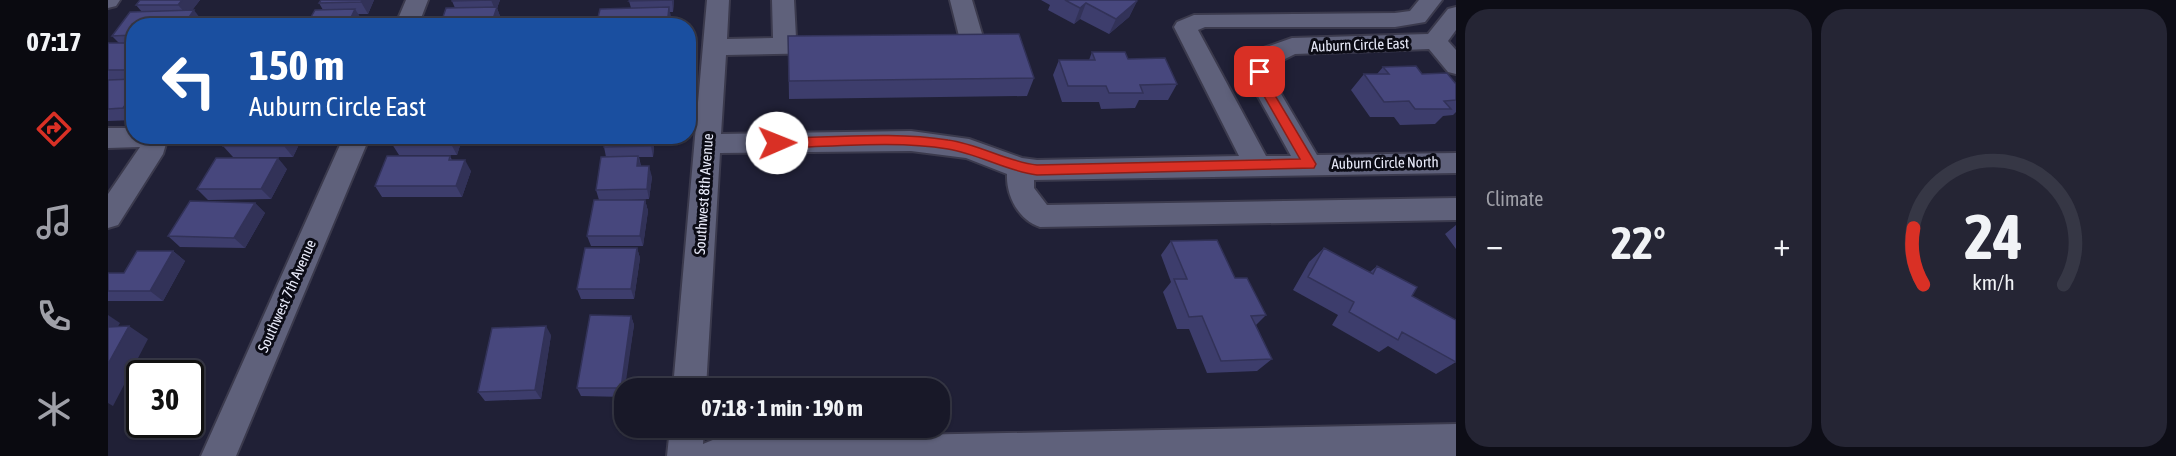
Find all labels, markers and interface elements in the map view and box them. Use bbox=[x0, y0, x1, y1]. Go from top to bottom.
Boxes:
text: 07:17 bbox=[26, 26, 82, 57]
street label: Auburn Circle East bbox=[1310, 34, 1410, 55]
text: 150 m bbox=[249, 41, 344, 89]
icon: left bbox=[150, 42, 228, 120]
pin bbox=[1234, 46, 1285, 97]
icon: arrive bbox=[1243, 55, 1276, 88]
text: Auburn Circle East bbox=[249, 91, 426, 122]
icon: directions bbox=[33, 108, 75, 150]
position arrow bbox=[745, 111, 809, 175]
street label: Southwest 8th Avenue bbox=[691, 132, 716, 255]
street label: Auburn Circle North bbox=[1331, 153, 1439, 172]
text: Climate bbox=[1486, 187, 1543, 210]
icon: music bbox=[33, 201, 75, 243]
text: 24 bbox=[1964, 201, 2023, 272]
text: 22° bbox=[1611, 217, 1666, 269]
text: − bbox=[1486, 225, 1503, 263]
text: + bbox=[1773, 225, 1790, 263]
street label: Southwest 7th Avenue bbox=[254, 237, 319, 355]
text: km/h bbox=[1972, 270, 2015, 295]
icon: phone bbox=[33, 295, 75, 337]
speed limit sign: 30 bbox=[126, 360, 204, 438]
icon: climate bbox=[33, 388, 75, 430]
text: 07:18 · 1 min · 190 m bbox=[701, 395, 863, 421]

